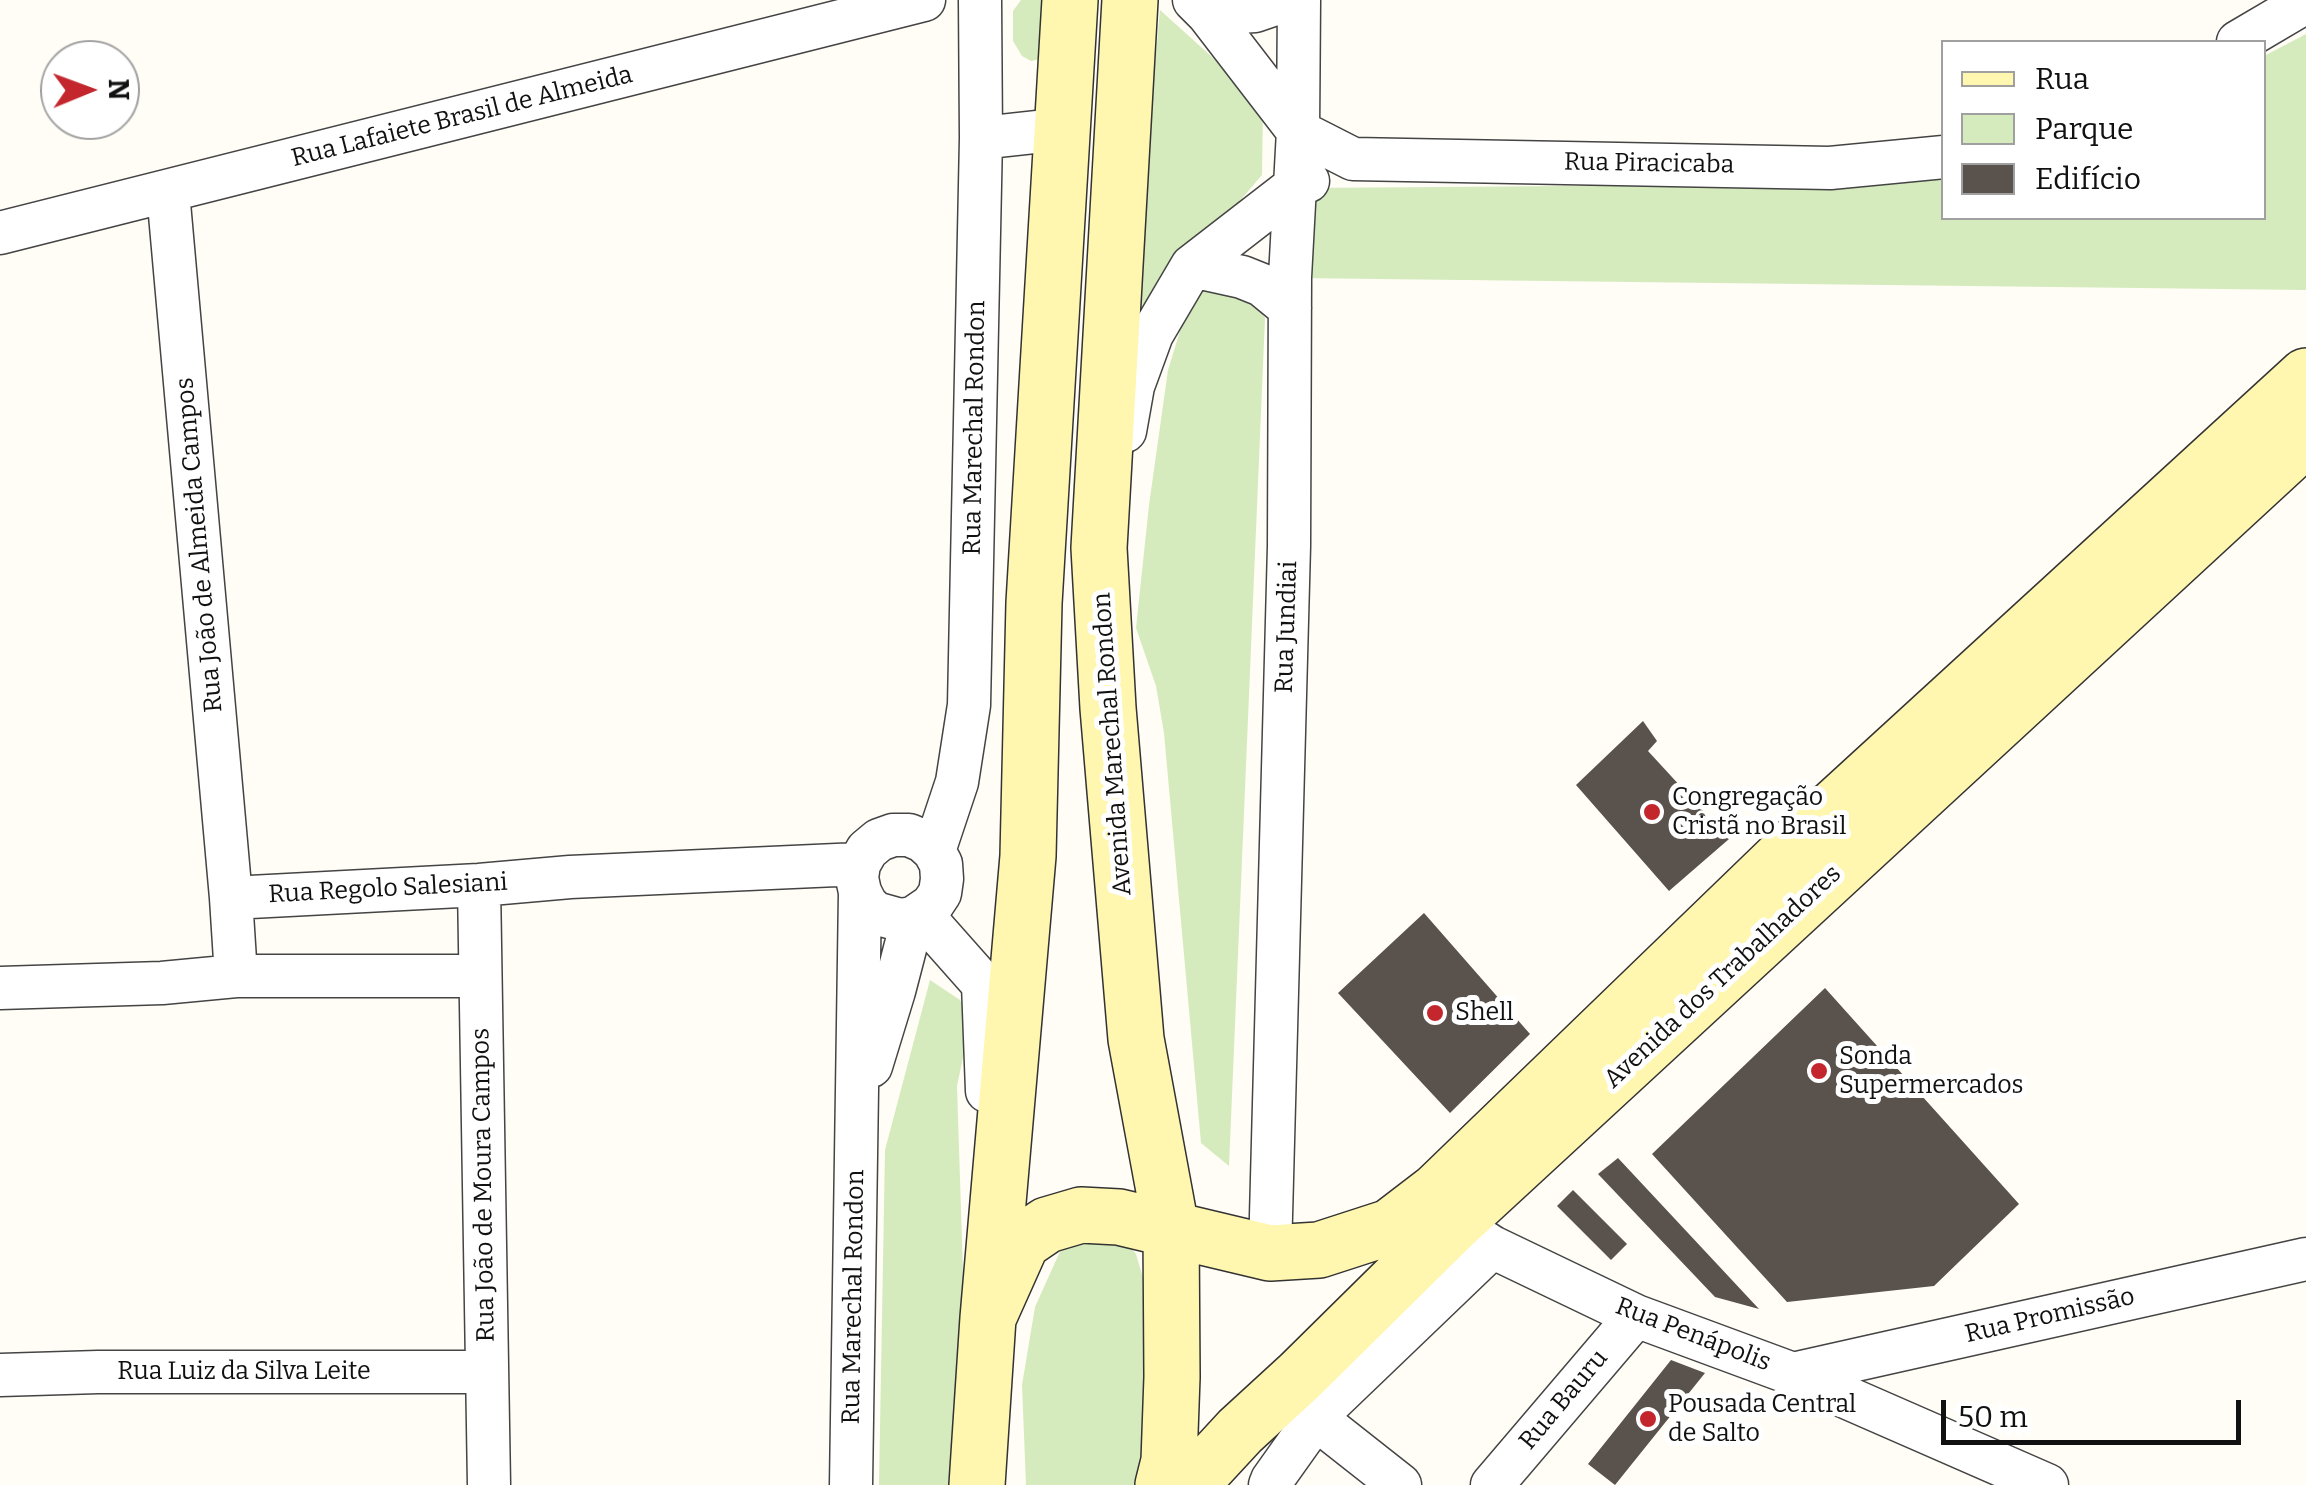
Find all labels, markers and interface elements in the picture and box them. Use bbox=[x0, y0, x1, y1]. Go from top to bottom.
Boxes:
north arrow bbox=[40, 40, 140, 140]
legend bbox=[1941, 40, 2266, 220]
street label: Rua Lafaiete Brasil de Almeida bbox=[288, 60, 636, 174]
text: Rua bbox=[2035, 61, 2089, 97]
text: N bbox=[102, 78, 135, 101]
text: Parque bbox=[2035, 111, 2133, 147]
street label: Rua Piracicaba bbox=[1564, 148, 1734, 180]
text: Edifício bbox=[2035, 161, 2141, 197]
street label: Rua Marechal Rondon bbox=[958, 300, 992, 556]
street label: Rua João de Almeida Campos bbox=[170, 376, 230, 714]
street label: Rua Jundiai bbox=[1270, 560, 1304, 694]
street label: Avenida Marechal Rondon bbox=[1087, 591, 1139, 897]
place label: Congregação Cristã no Brasil bbox=[1672, 783, 1846, 842]
marker: Congregação Cristã no Brasil bbox=[1641, 801, 1663, 823]
street label: Avenida dos Trabalhadores bbox=[1598, 859, 1848, 1095]
street label: Rua Regolo Salesiani bbox=[268, 868, 508, 910]
place label: Shell bbox=[1455, 998, 1514, 1028]
marker: Shell bbox=[1424, 1002, 1446, 1024]
street label: Rua João de Moura Campos bbox=[466, 1028, 502, 1342]
place label: Sonda Supermercados bbox=[1839, 1042, 2024, 1101]
marker: Sonda Supermercados bbox=[1808, 1060, 1830, 1082]
street label: Rua Marechal Rondon bbox=[837, 1169, 871, 1425]
street label: Rua Promissão bbox=[1962, 1282, 2138, 1350]
street label: Rua Penápolis bbox=[1611, 1292, 1775, 1378]
street label: Rua Bauru bbox=[1514, 1344, 1614, 1456]
street label: Rua Luiz da Silva Leite bbox=[117, 1357, 371, 1387]
scale bar bbox=[1946, 1380, 2246, 1442]
place label: Pousada Central de Salto bbox=[1668, 1390, 1856, 1449]
text: 50 m bbox=[1958, 1399, 2028, 1435]
marker: Pousada Central de Salto bbox=[1637, 1408, 1659, 1430]

